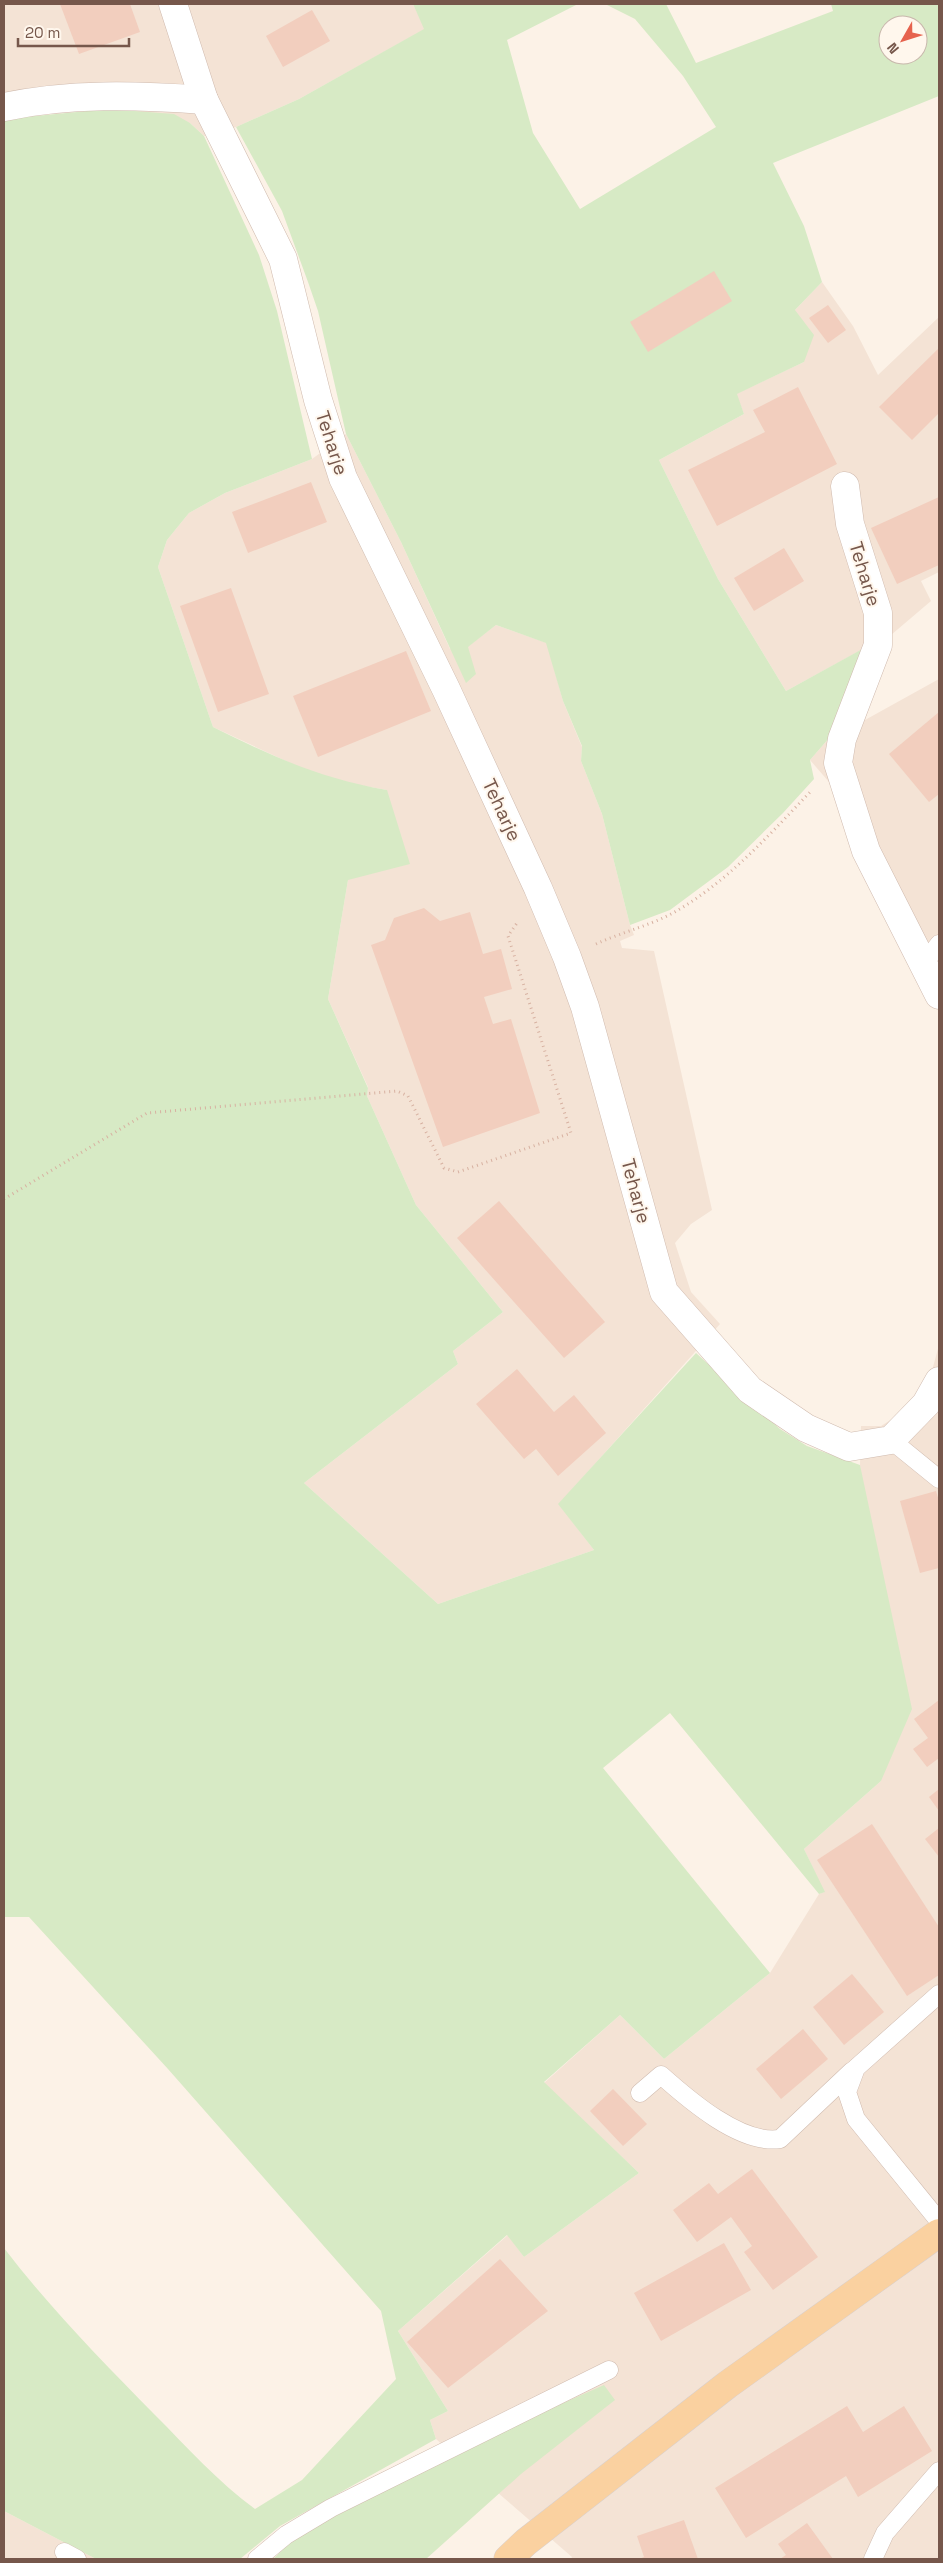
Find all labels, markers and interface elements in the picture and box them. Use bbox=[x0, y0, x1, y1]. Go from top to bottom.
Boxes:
scale bar bbox=[18, 15, 129, 47]
north arrow bbox=[878, 15, 928, 65]
text: 20 m bbox=[25, 23, 60, 42]
text: N bbox=[883, 39, 903, 57]
street label: Teharje bbox=[310, 408, 354, 478]
street label: Teharje bbox=[843, 539, 887, 609]
street label: Teharje bbox=[477, 775, 527, 845]
street label: Teharje bbox=[615, 1156, 657, 1226]

